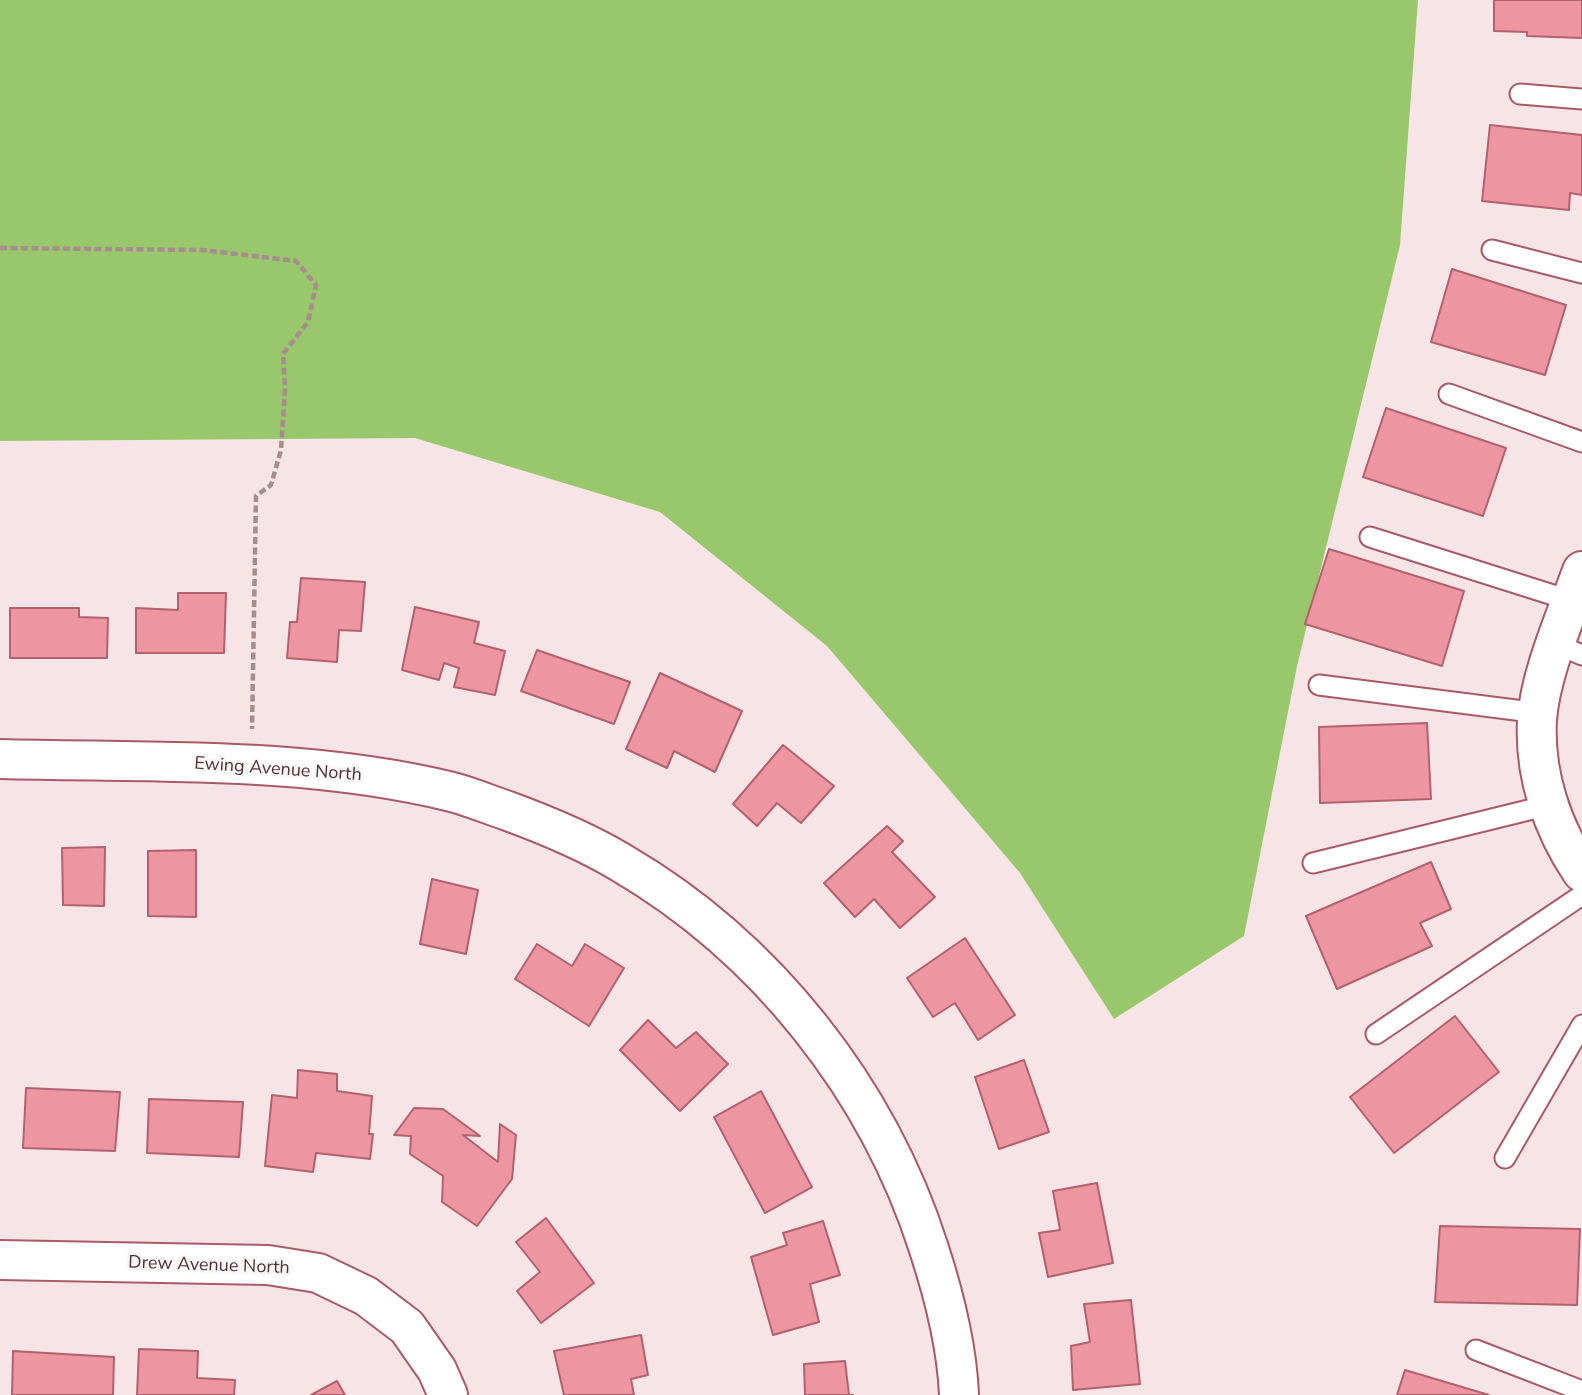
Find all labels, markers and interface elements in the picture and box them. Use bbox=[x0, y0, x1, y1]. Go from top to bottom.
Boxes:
street label: Ewing Avenue North bbox=[194, 753, 362, 787]
street label: Drew Avenue North bbox=[128, 1252, 290, 1280]

